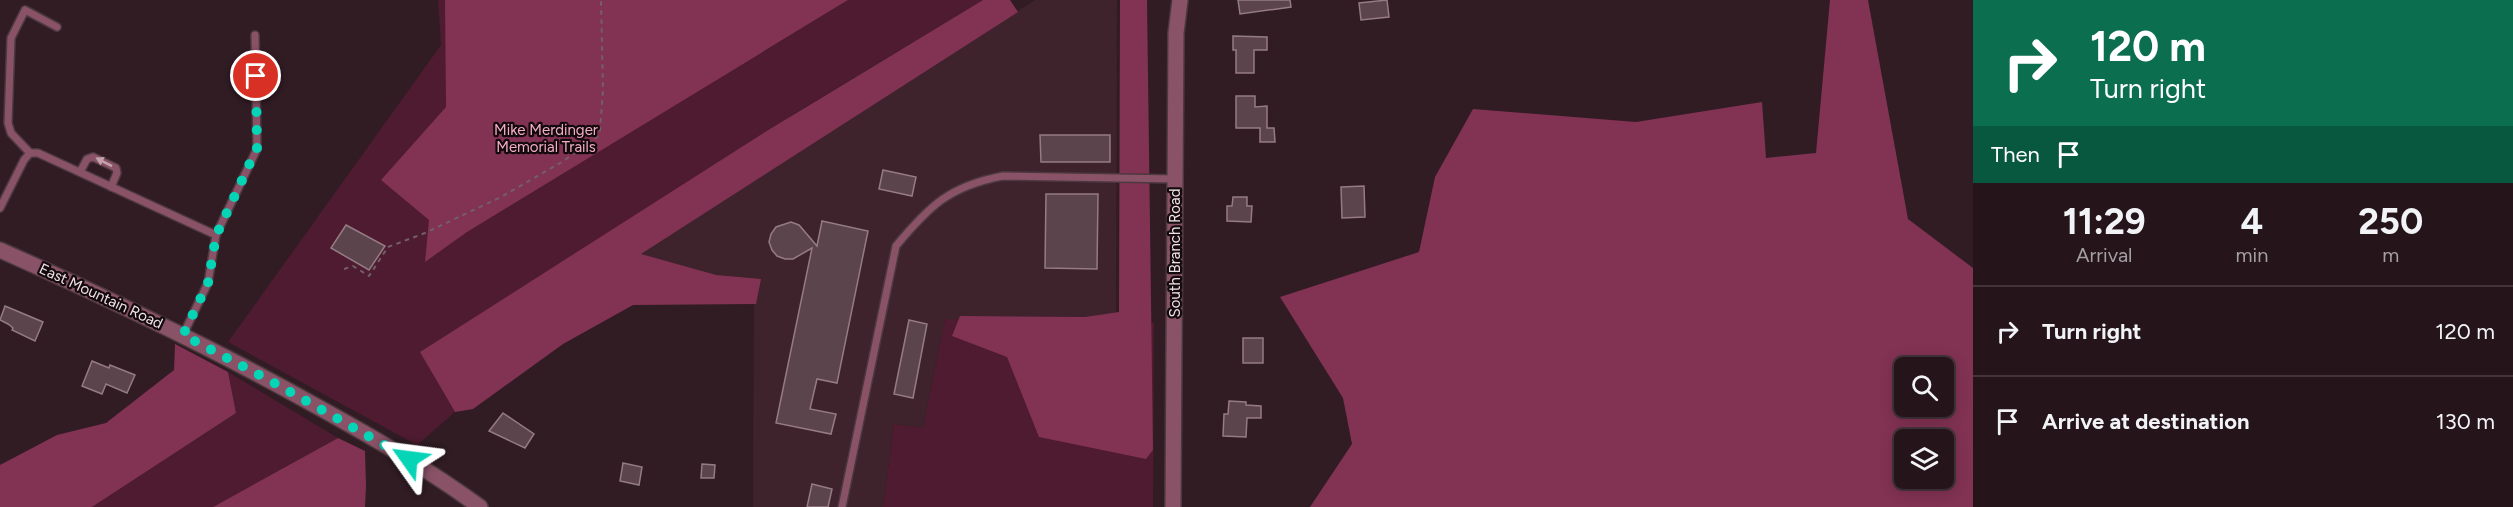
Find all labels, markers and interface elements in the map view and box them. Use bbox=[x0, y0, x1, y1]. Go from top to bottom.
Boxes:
text: 120 m bbox=[2090, 21, 2206, 72]
icon: right bbox=[1991, 24, 2069, 102]
pin bbox=[230, 50, 281, 101]
icon: arrive bbox=[239, 59, 272, 92]
text: Turn right bbox=[2090, 72, 2206, 105]
park label: Mike Merdinger Memorial Trails bbox=[494, 121, 598, 156]
icon: arrive bbox=[2052, 138, 2085, 171]
text: Then bbox=[1991, 141, 2040, 168]
one-way arrow bbox=[95, 157, 112, 167]
street label: South Branch Road bbox=[1166, 188, 1184, 318]
text: 11:29 bbox=[2063, 200, 2146, 243]
text: 4 bbox=[2241, 200, 2263, 243]
text: 250 bbox=[2358, 200, 2423, 243]
text: Arrival bbox=[2076, 243, 2132, 267]
text: min bbox=[2236, 243, 2268, 267]
text: m bbox=[2382, 243, 2399, 267]
street label: East Mountain Road bbox=[36, 259, 166, 333]
icon: right bbox=[1991, 315, 2024, 348]
text: Turn right bbox=[2042, 318, 2141, 345]
text: 120 m bbox=[2435, 318, 2495, 345]
map controls bbox=[1894, 357, 1954, 489]
button: search bbox=[1894, 357, 1954, 417]
icon: arrive bbox=[1991, 405, 2024, 438]
text: Arrive at destination bbox=[2042, 408, 2250, 435]
text: 130 m bbox=[2436, 408, 2495, 435]
position arrow bbox=[377, 427, 441, 491]
button: layers bbox=[1894, 429, 1954, 489]

